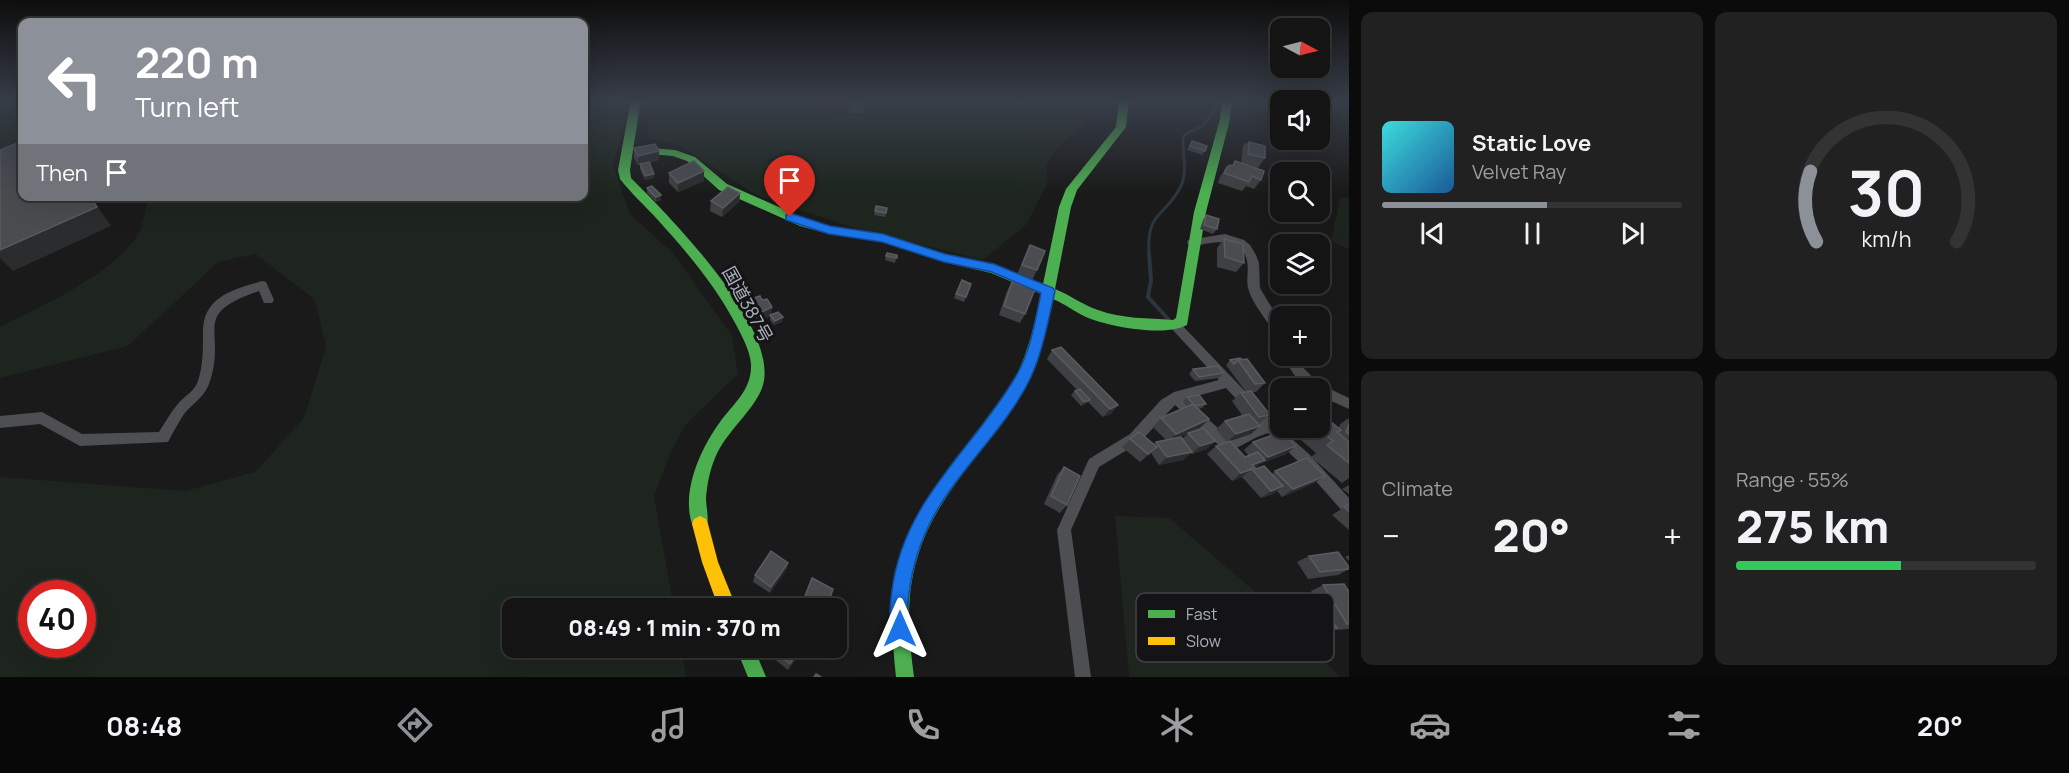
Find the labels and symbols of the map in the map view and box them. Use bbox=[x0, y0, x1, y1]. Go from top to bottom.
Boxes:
north arrow bbox=[1270, 18, 1330, 78]
pin bbox=[764, 155, 815, 217]
street label: 国道387号 bbox=[717, 262, 779, 346]
speed limit sign: 40 bbox=[18, 580, 96, 658]
legend bbox=[1136, 593, 1334, 662]
position arrow bbox=[868, 597, 932, 661]
text: Fast bbox=[1186, 603, 1217, 625]
text: Slow bbox=[1186, 630, 1221, 652]

